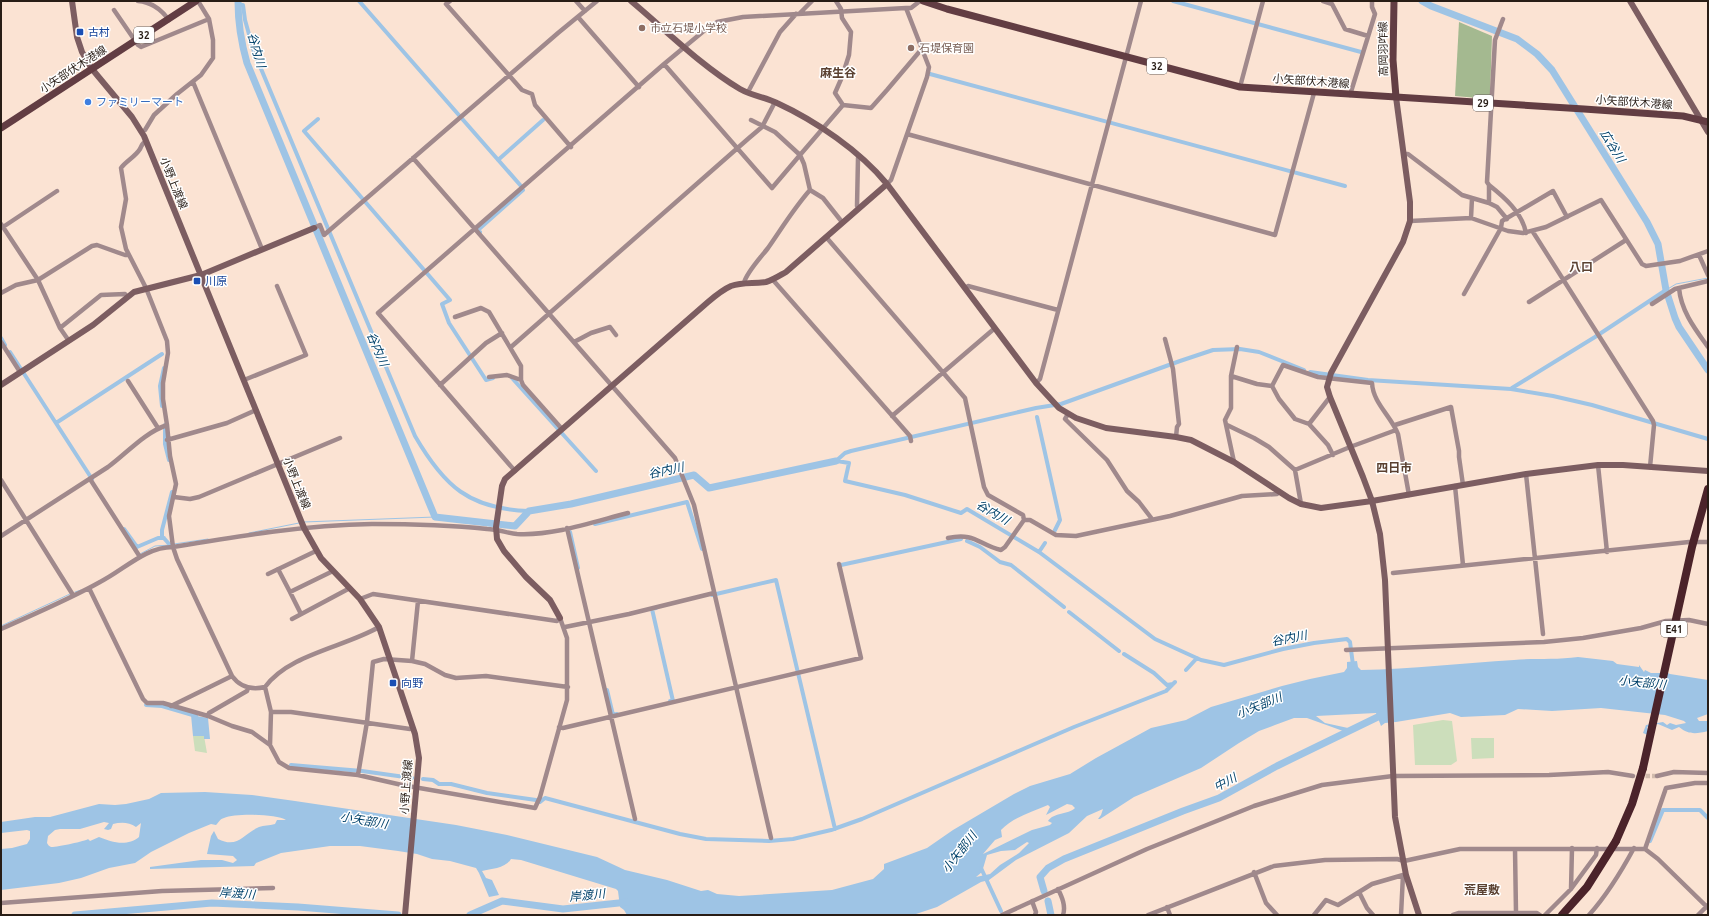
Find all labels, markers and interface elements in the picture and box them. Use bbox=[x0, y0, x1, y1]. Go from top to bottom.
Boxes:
street label: 高岡羽咋線 bbox=[1377, 21, 1389, 77]
place label: 市立石堤小学校 bbox=[650, 22, 727, 34]
marker: 市立石堤小学校 bbox=[637, 23, 647, 33]
place label: 古村 bbox=[88, 26, 110, 38]
marker: 古村 bbox=[75, 27, 85, 37]
road number: 32 bbox=[134, 27, 154, 43]
water label: 谷内川 bbox=[246, 31, 269, 71]
place label: 石堤保育園 bbox=[919, 42, 974, 54]
street label: 小矢部伏木港線 bbox=[37, 43, 109, 95]
marker: 石堤保育園 bbox=[906, 43, 916, 53]
road number: 32 bbox=[1147, 58, 1167, 74]
district label: 麻生谷 bbox=[820, 66, 856, 79]
street label: 小矢部伏木港線 bbox=[1272, 72, 1350, 90]
street label: 小矢部伏木港線 bbox=[1595, 93, 1673, 111]
road number: 29 bbox=[1473, 95, 1493, 111]
place label: ファミリーマート bbox=[96, 96, 184, 108]
marker: ファミリーマート bbox=[83, 97, 93, 107]
water label: 広谷川 bbox=[1598, 127, 1629, 166]
street label: 小野上渡線 bbox=[158, 155, 190, 211]
district label: 八口 bbox=[1569, 260, 1593, 273]
place label: 川原 bbox=[205, 275, 227, 287]
marker: 川原 bbox=[192, 276, 202, 286]
water label: 谷内川 bbox=[365, 330, 392, 370]
street label: 小野上渡線 bbox=[281, 455, 313, 511]
water label: 谷内川 bbox=[647, 459, 687, 480]
district label: 四日市 bbox=[1376, 461, 1412, 474]
water label: 谷内川 bbox=[974, 497, 1014, 528]
road number: E41 bbox=[1661, 621, 1687, 637]
water label: 谷内川 bbox=[1270, 628, 1310, 648]
water label: 小矢部川 bbox=[1617, 673, 1669, 691]
place label: 向野 bbox=[401, 677, 423, 689]
marker: 向野 bbox=[388, 678, 398, 688]
water label: 小矢部川 bbox=[1234, 689, 1286, 720]
street label: 小野上渡線 bbox=[398, 759, 414, 815]
water label: 中川 bbox=[1211, 770, 1240, 793]
water label: 小矢部川 bbox=[339, 809, 391, 831]
water label: 小矢部川 bbox=[939, 828, 980, 875]
district label: 荒屋敷 bbox=[1464, 883, 1500, 896]
water label: 岸渡川 bbox=[219, 885, 257, 901]
water label: 岸渡川 bbox=[568, 886, 608, 903]

